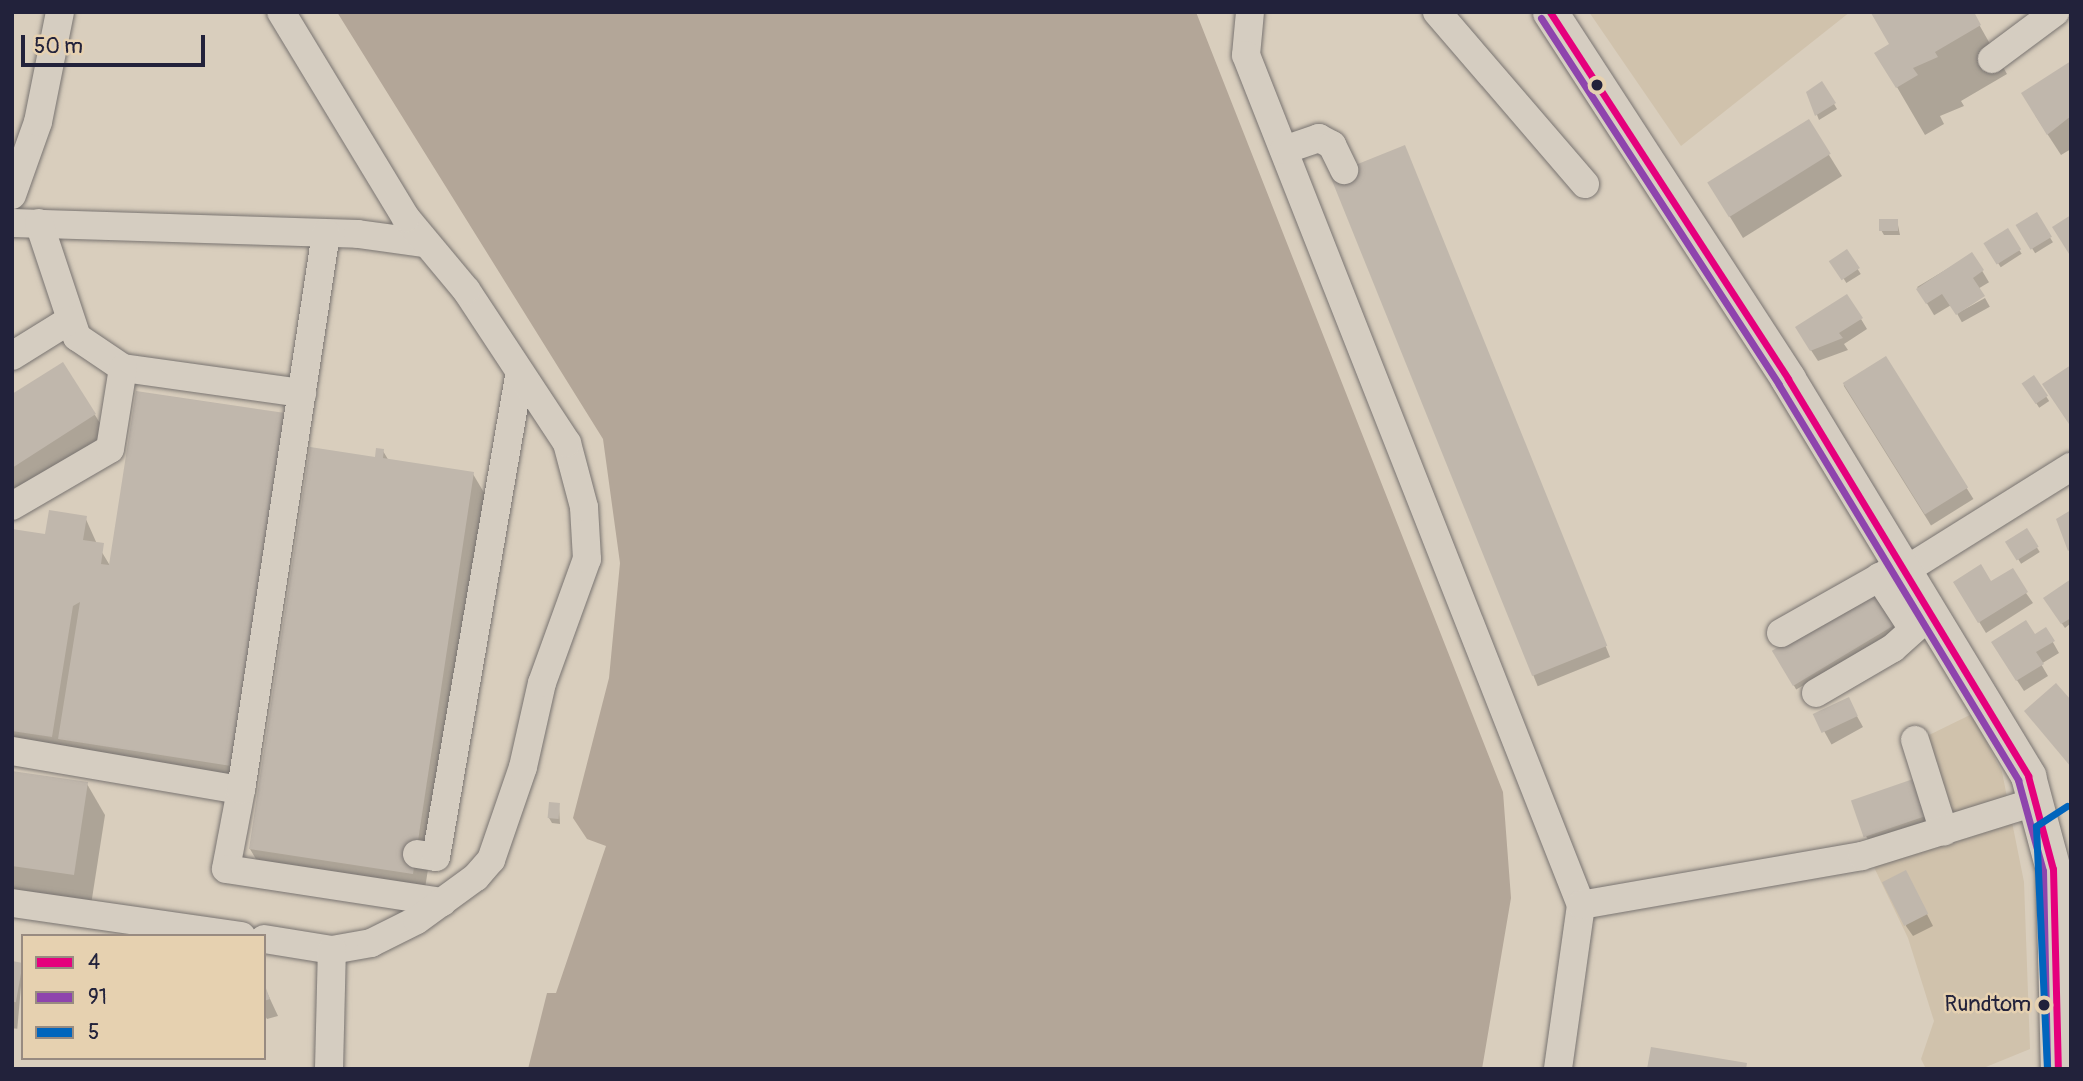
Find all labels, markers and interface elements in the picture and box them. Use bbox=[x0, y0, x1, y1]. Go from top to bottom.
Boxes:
scale bar bbox=[24, 21, 208, 65]
text: 50 m bbox=[34, 33, 83, 60]
unlabelled marker bbox=[1590, 78, 1604, 92]
legend bbox=[21, 934, 266, 1060]
text: 4 bbox=[88, 949, 100, 976]
text: 91 bbox=[88, 984, 107, 1011]
place label: Rundtom bbox=[1944, 992, 2031, 1018]
marker: Rundtom bbox=[2037, 998, 2051, 1012]
text: 5 bbox=[88, 1019, 99, 1046]

